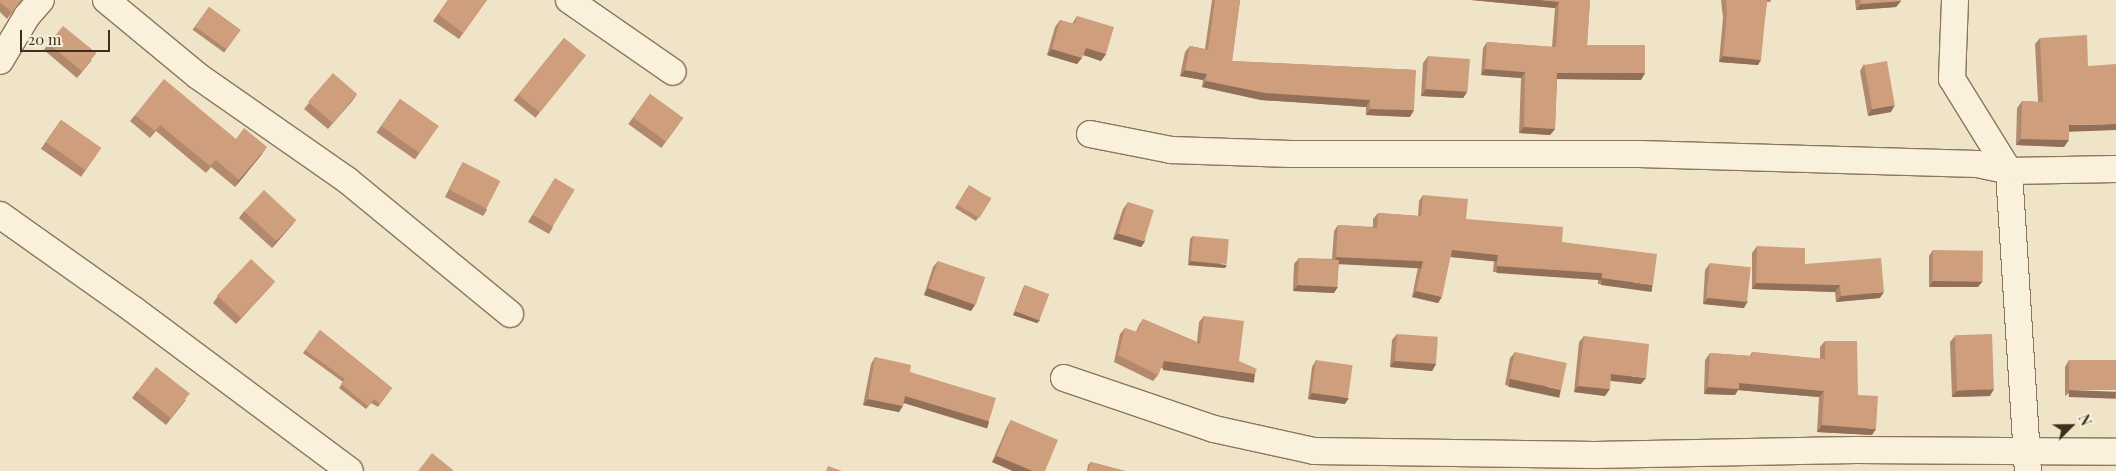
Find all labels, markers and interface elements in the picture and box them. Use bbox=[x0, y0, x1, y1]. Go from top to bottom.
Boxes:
scale bar bbox=[22, 20, 112, 52]
text: 20 m bbox=[28, 29, 61, 49]
north arrow bbox=[2046, 401, 2096, 451]
text: N bbox=[2075, 412, 2096, 428]

